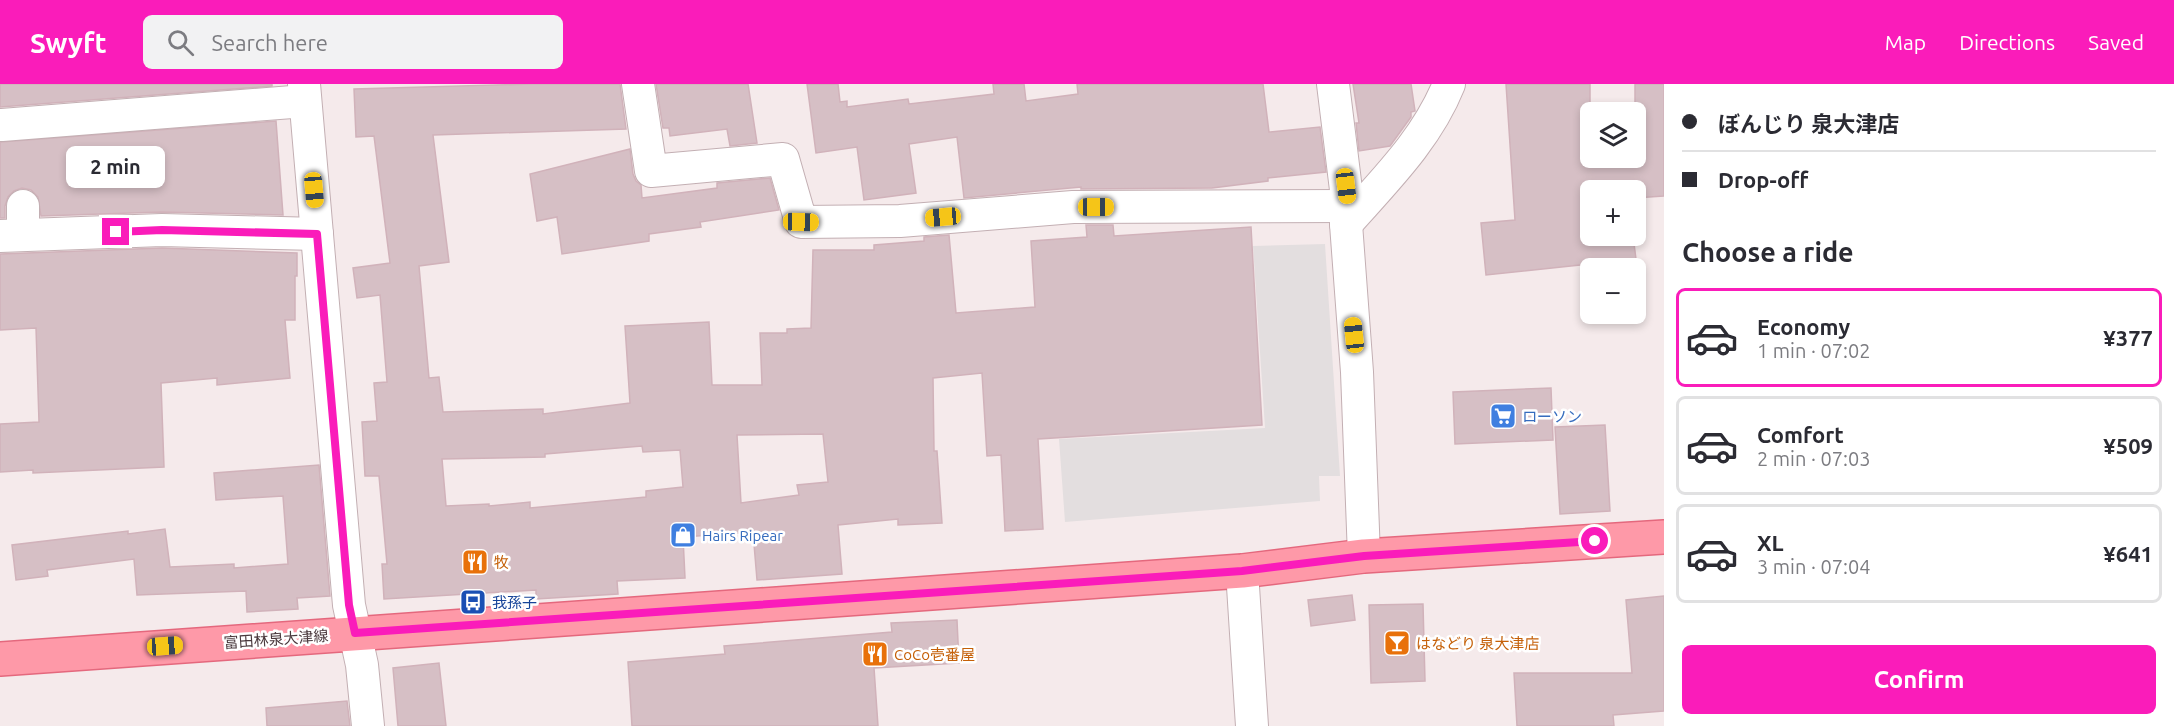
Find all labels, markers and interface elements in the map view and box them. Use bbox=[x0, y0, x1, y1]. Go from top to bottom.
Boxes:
search box bbox=[143, 15, 563, 69]
icon: search bbox=[164, 26, 197, 59]
text: Swyft bbox=[30, 27, 107, 58]
text: Search here bbox=[212, 30, 328, 55]
text: Map bbox=[1885, 30, 1926, 54]
text: Directions bbox=[1959, 30, 2055, 54]
text: Saved bbox=[2088, 30, 2144, 54]
map controls bbox=[1580, 102, 1646, 324]
button: layers bbox=[1580, 102, 1646, 168]
text: ぼんじり 泉大津店 bbox=[1718, 111, 1899, 136]
callout: 2 min bbox=[66, 145, 166, 187]
text: 2 min bbox=[90, 155, 141, 178]
car bbox=[1335, 167, 1357, 205]
text: Drop-off bbox=[1718, 167, 1808, 192]
car bbox=[303, 171, 325, 209]
button: + bbox=[1580, 180, 1646, 246]
car bbox=[1078, 198, 1114, 216]
car bbox=[924, 206, 962, 228]
car bbox=[783, 213, 819, 231]
route end bbox=[102, 218, 129, 245]
text: Choose a ride bbox=[1682, 237, 1854, 267]
button: − bbox=[1580, 258, 1646, 324]
icon: car bbox=[1685, 311, 1739, 365]
text: Economy bbox=[1757, 314, 1850, 339]
car bbox=[1343, 316, 1365, 354]
text: ¥377 bbox=[2103, 325, 2153, 350]
text: 1 min · 07:02 bbox=[1757, 339, 1871, 362]
supermarket icon: ローソン bbox=[1488, 401, 1518, 431]
place label: ローソン bbox=[1522, 408, 1582, 425]
icon: car bbox=[1685, 419, 1739, 473]
text: Comfort bbox=[1757, 422, 1844, 447]
text: ¥509 bbox=[2103, 433, 2153, 458]
text: 2 min · 07:03 bbox=[1757, 447, 1871, 470]
shop icon: Hairs Ripear bbox=[668, 520, 698, 550]
place label: Hairs Ripear bbox=[702, 527, 783, 544]
route start bbox=[1581, 527, 1608, 554]
icon: car bbox=[1685, 527, 1739, 581]
text: XL bbox=[1757, 530, 1784, 555]
text: ¥641 bbox=[2103, 541, 2153, 566]
restaurant icon: 牧 bbox=[460, 547, 490, 577]
place label: 牧 bbox=[494, 554, 509, 571]
text: 3 min · 07:04 bbox=[1757, 555, 1871, 578]
bus stop icon: 我孫子 bbox=[458, 587, 488, 617]
place label: 我孫子 bbox=[492, 594, 537, 611]
street label: 富田林泉大津線 bbox=[223, 627, 329, 651]
bar icon: はなどり 泉大津店 bbox=[1382, 628, 1412, 658]
place label: はなどり 泉大津店 bbox=[1416, 635, 1539, 652]
car bbox=[146, 636, 184, 656]
restaurant icon: CoCo壱番屋 bbox=[860, 639, 890, 669]
button: Confirm bbox=[1682, 645, 2156, 714]
place label: CoCo壱番屋 bbox=[894, 646, 975, 663]

